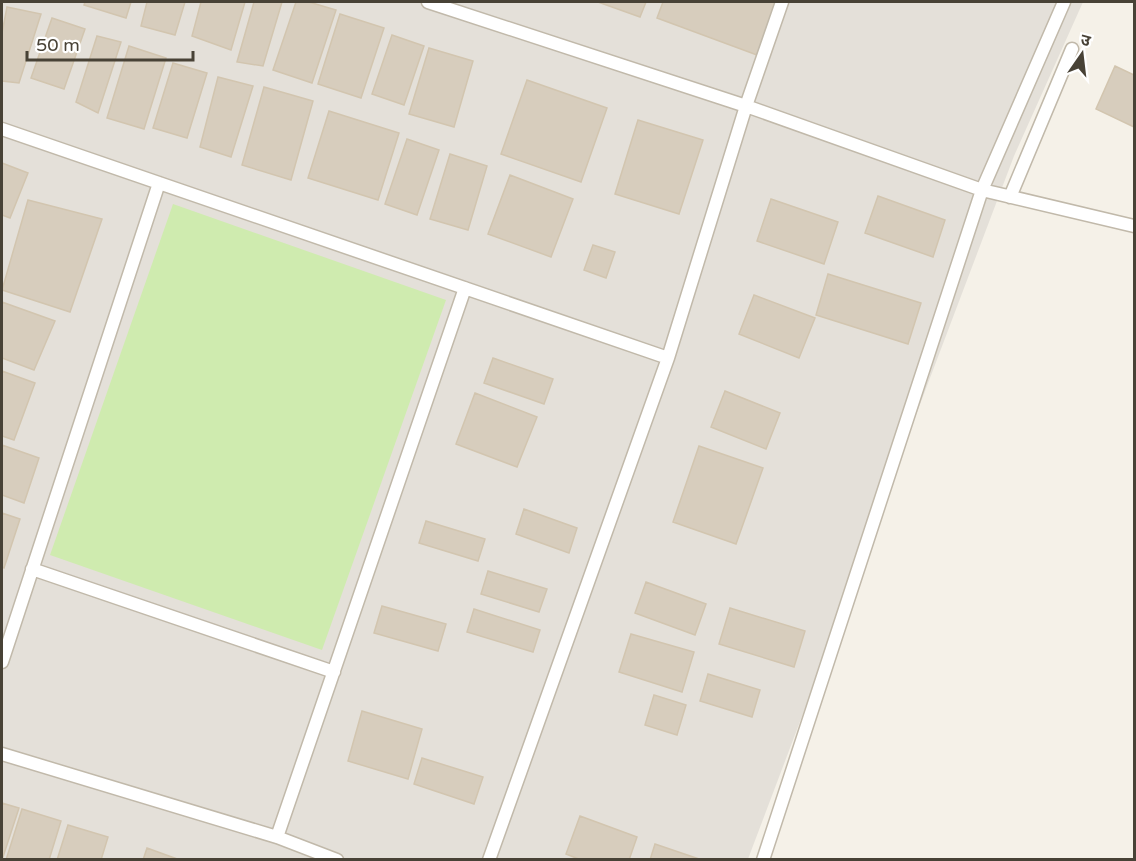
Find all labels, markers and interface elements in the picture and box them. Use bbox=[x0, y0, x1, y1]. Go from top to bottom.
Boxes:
scale bar bbox=[27, 24, 194, 62]
north arrow bbox=[1052, 24, 1112, 84]
text: उ bbox=[1078, 30, 1093, 51]
text: 50 m bbox=[36, 34, 80, 56]

